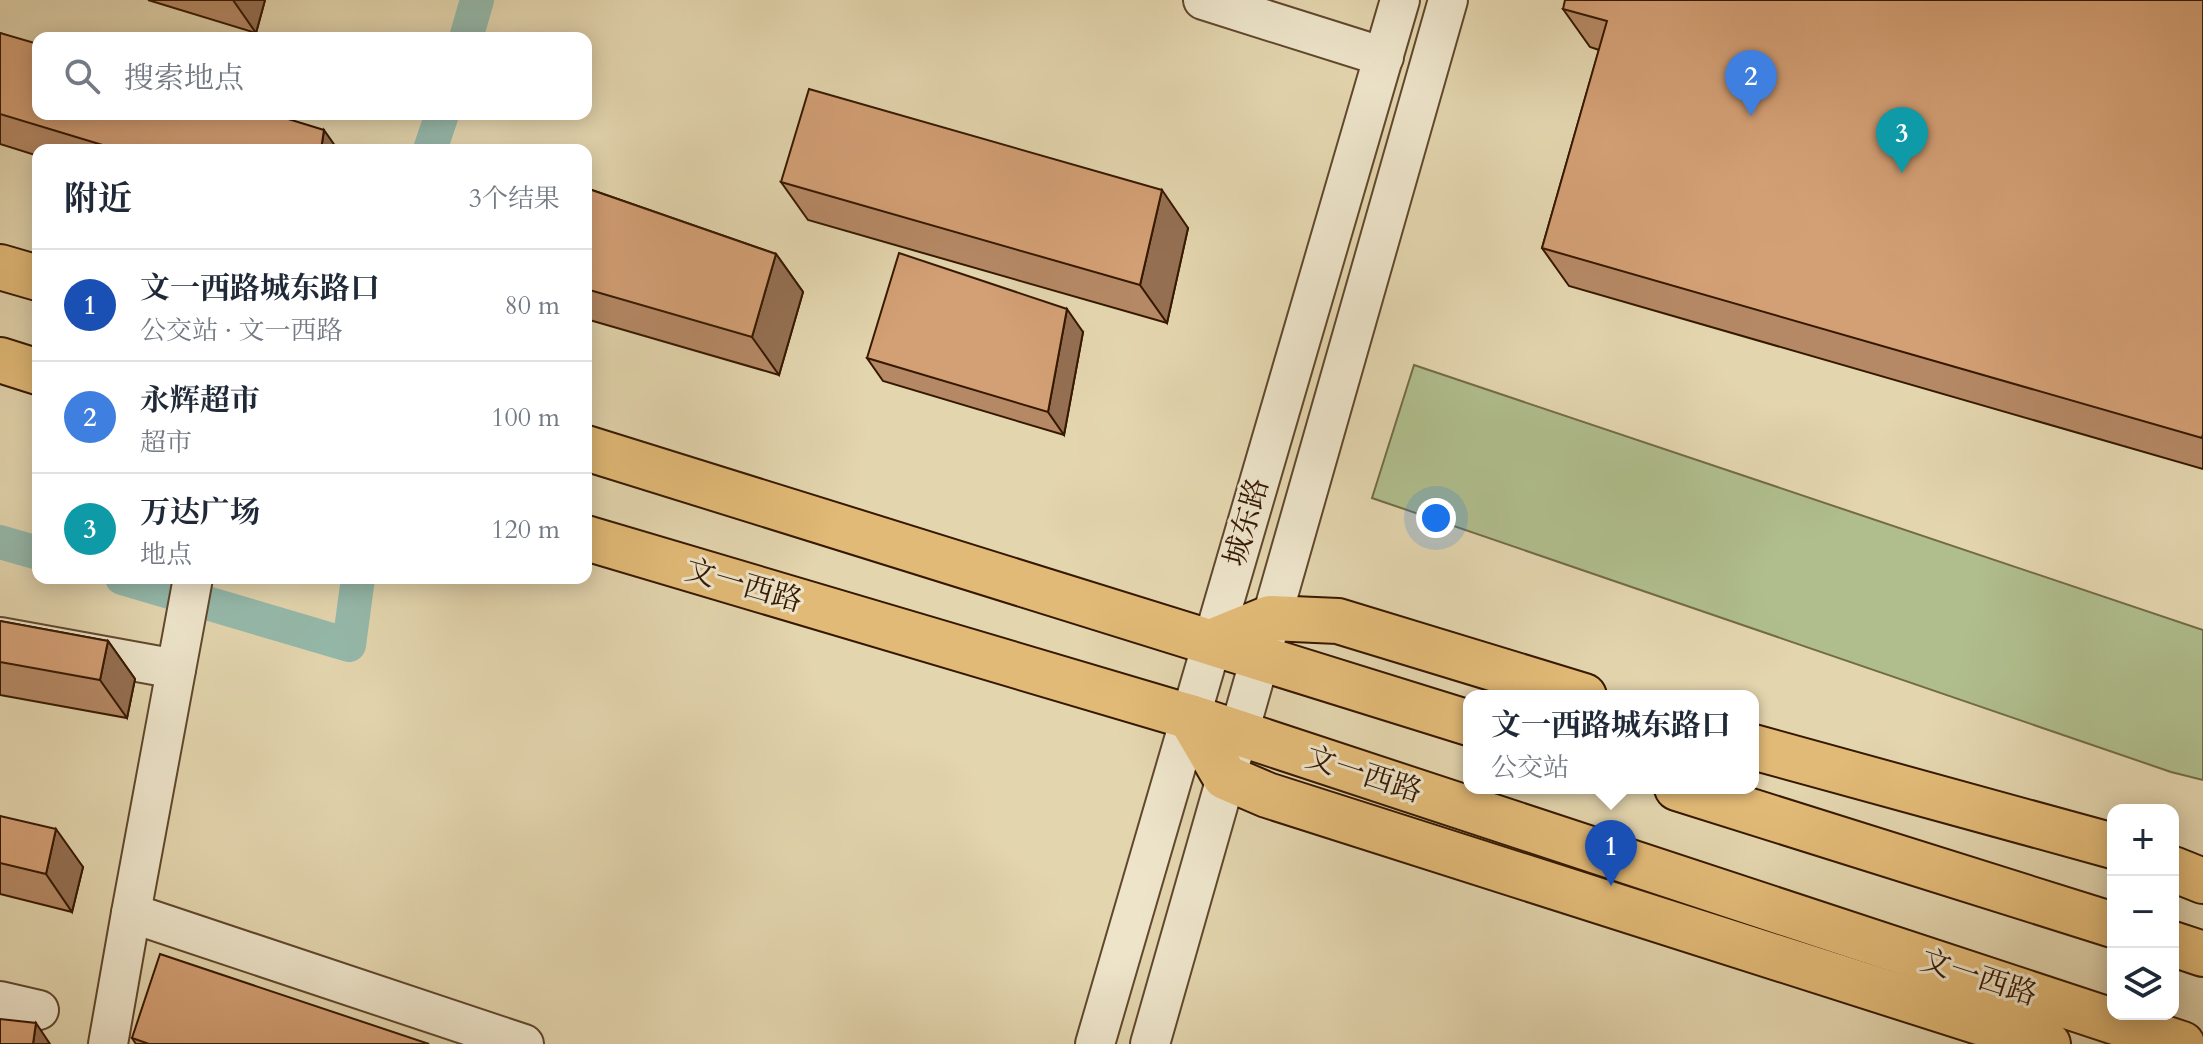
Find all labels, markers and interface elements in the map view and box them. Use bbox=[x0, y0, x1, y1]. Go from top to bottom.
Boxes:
search box bbox=[32, 32, 592, 120]
pin: 2 bbox=[1725, 50, 1777, 116]
icon: search bbox=[60, 54, 104, 98]
text: 搜索地点 bbox=[124, 58, 244, 99]
pin: 3 bbox=[1876, 107, 1928, 173]
text: 附近 bbox=[64, 176, 132, 222]
text: 3个结果 bbox=[469, 181, 560, 216]
text: 文一西路城东路口 bbox=[140, 268, 380, 309]
text: 1 bbox=[83, 288, 97, 323]
text: 80 m bbox=[504, 288, 560, 323]
text: 公交站 · 文一西路 bbox=[140, 313, 343, 348]
text: 永辉超市 bbox=[140, 380, 260, 421]
text: 2 bbox=[83, 400, 97, 435]
text: 100 m bbox=[491, 400, 560, 435]
text: 超市 bbox=[140, 425, 192, 460]
street label: 城东路 bbox=[1214, 473, 1279, 571]
text: 万达广场 bbox=[140, 492, 260, 533]
your location bbox=[1416, 498, 1456, 538]
text: 3 bbox=[83, 512, 97, 547]
text: 120 m bbox=[491, 512, 560, 547]
text: 地点 bbox=[140, 537, 192, 572]
street label: 文一西路 bbox=[681, 549, 807, 622]
popup bbox=[1463, 690, 1759, 794]
text: 文一西路城东路口 bbox=[1491, 705, 1731, 746]
street label: 文一西路 bbox=[1300, 736, 1427, 813]
text: 公交站 bbox=[1491, 750, 1569, 785]
map controls bbox=[2107, 804, 2179, 1020]
button: + bbox=[2107, 804, 2179, 876]
pin: 1 bbox=[1585, 820, 1637, 886]
button: − bbox=[2107, 876, 2179, 948]
street label: 文一西路 bbox=[1915, 939, 2042, 1016]
button: layers bbox=[2107, 948, 2179, 1020]

